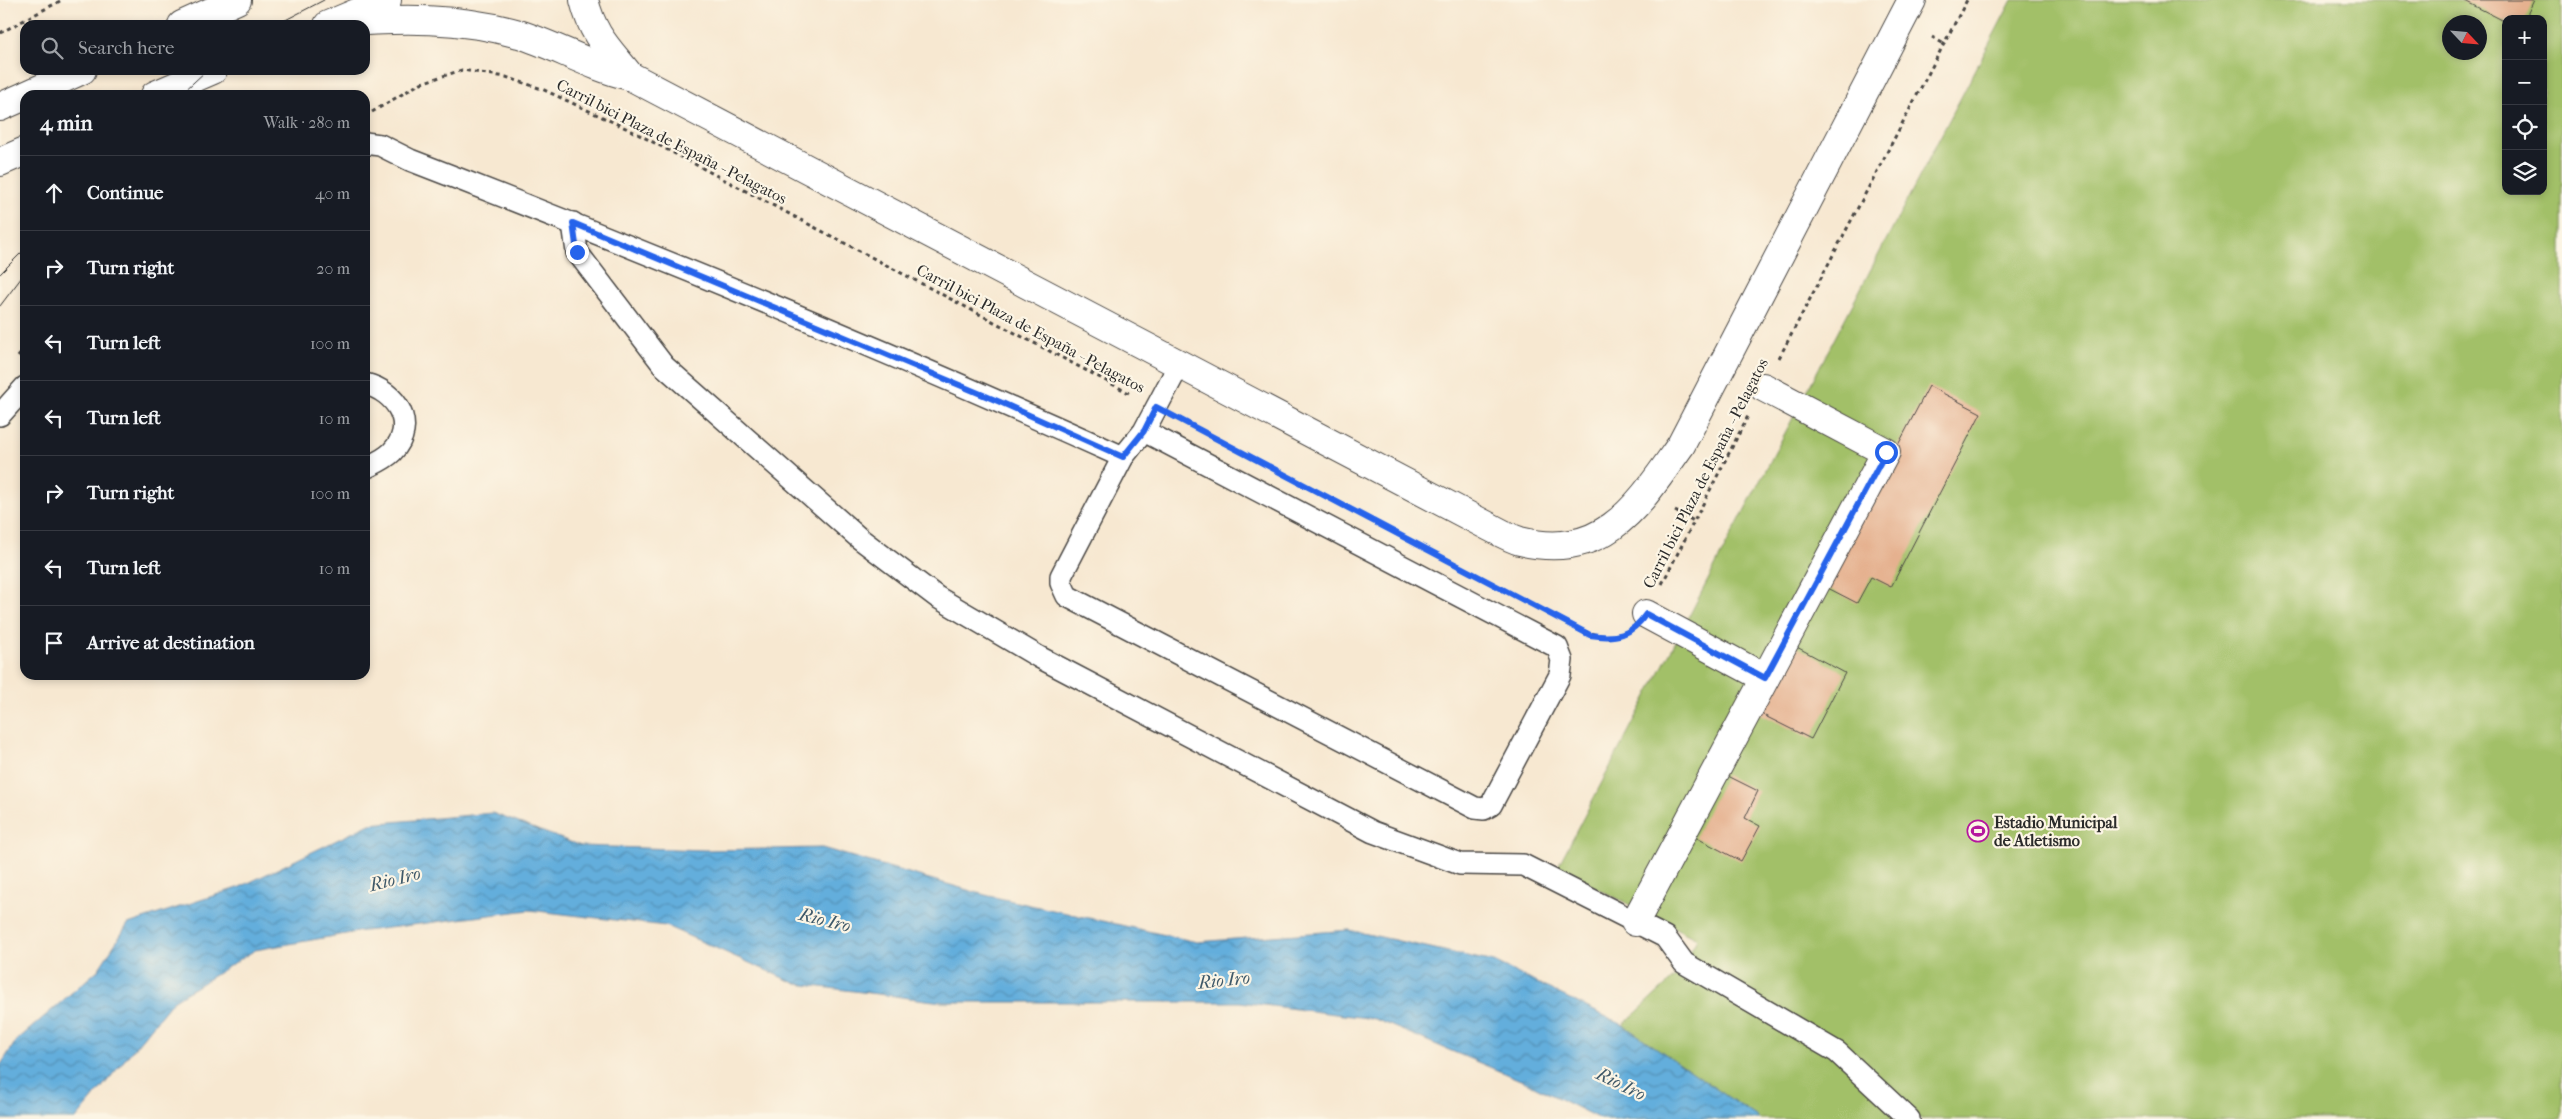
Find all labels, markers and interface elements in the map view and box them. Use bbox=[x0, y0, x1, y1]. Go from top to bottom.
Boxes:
north arrow bbox=[2442, 15, 2487, 60]
map controls bbox=[2502, 15, 2547, 195]
button: + bbox=[2502, 15, 2547, 60]
search box bbox=[20, 20, 370, 75]
icon: search bbox=[38, 34, 66, 62]
text: Search here bbox=[78, 37, 174, 59]
button: − bbox=[2502, 60, 2547, 105]
street label: Carril bici Plaza de España - Pelagatos bbox=[553, 75, 790, 208]
button: locate bbox=[2502, 105, 2547, 150]
text: 4 min bbox=[40, 111, 93, 135]
text: Walk · 280 m bbox=[263, 113, 350, 132]
button: layers bbox=[2502, 150, 2547, 195]
icon: ahead bbox=[40, 179, 68, 207]
text: Continue bbox=[87, 182, 163, 204]
text: 40 m bbox=[315, 184, 350, 203]
route end bbox=[566, 241, 589, 264]
icon: right bbox=[40, 254, 68, 282]
text: Turn right bbox=[87, 257, 174, 279]
text: 20 m bbox=[316, 259, 350, 278]
street label: Carril bici Plaza de España - Pelagatos bbox=[913, 260, 1148, 397]
icon: left bbox=[40, 329, 68, 357]
text: Turn left bbox=[87, 332, 161, 354]
text: 100 m bbox=[310, 334, 350, 353]
street label: Carril bici Plaza de España - Pelagatos bbox=[1639, 355, 1772, 592]
icon: left bbox=[40, 404, 68, 432]
text: Turn left bbox=[87, 407, 161, 429]
text: 10 m bbox=[319, 409, 350, 428]
route start bbox=[1875, 441, 1898, 464]
icon: right bbox=[40, 479, 68, 507]
text: Turn right bbox=[87, 482, 174, 504]
text: 100 m bbox=[310, 484, 350, 503]
icon: left bbox=[40, 554, 68, 582]
text: Turn left bbox=[87, 557, 161, 579]
text: 10 m bbox=[319, 559, 350, 578]
icon: arrive bbox=[40, 629, 68, 657]
text: Arrive at destination bbox=[87, 632, 255, 654]
place label: Estadio Municipal de Atletismo bbox=[1994, 813, 2118, 850]
sports icon: Estadio Municipal de Atletismo bbox=[1966, 819, 1990, 843]
water label: Rio Iro bbox=[366, 863, 423, 896]
water label: Rio Iro bbox=[796, 904, 853, 937]
water label: Rio Iro bbox=[1196, 967, 1251, 994]
water label: Rio Iro bbox=[1592, 1063, 1649, 1105]

